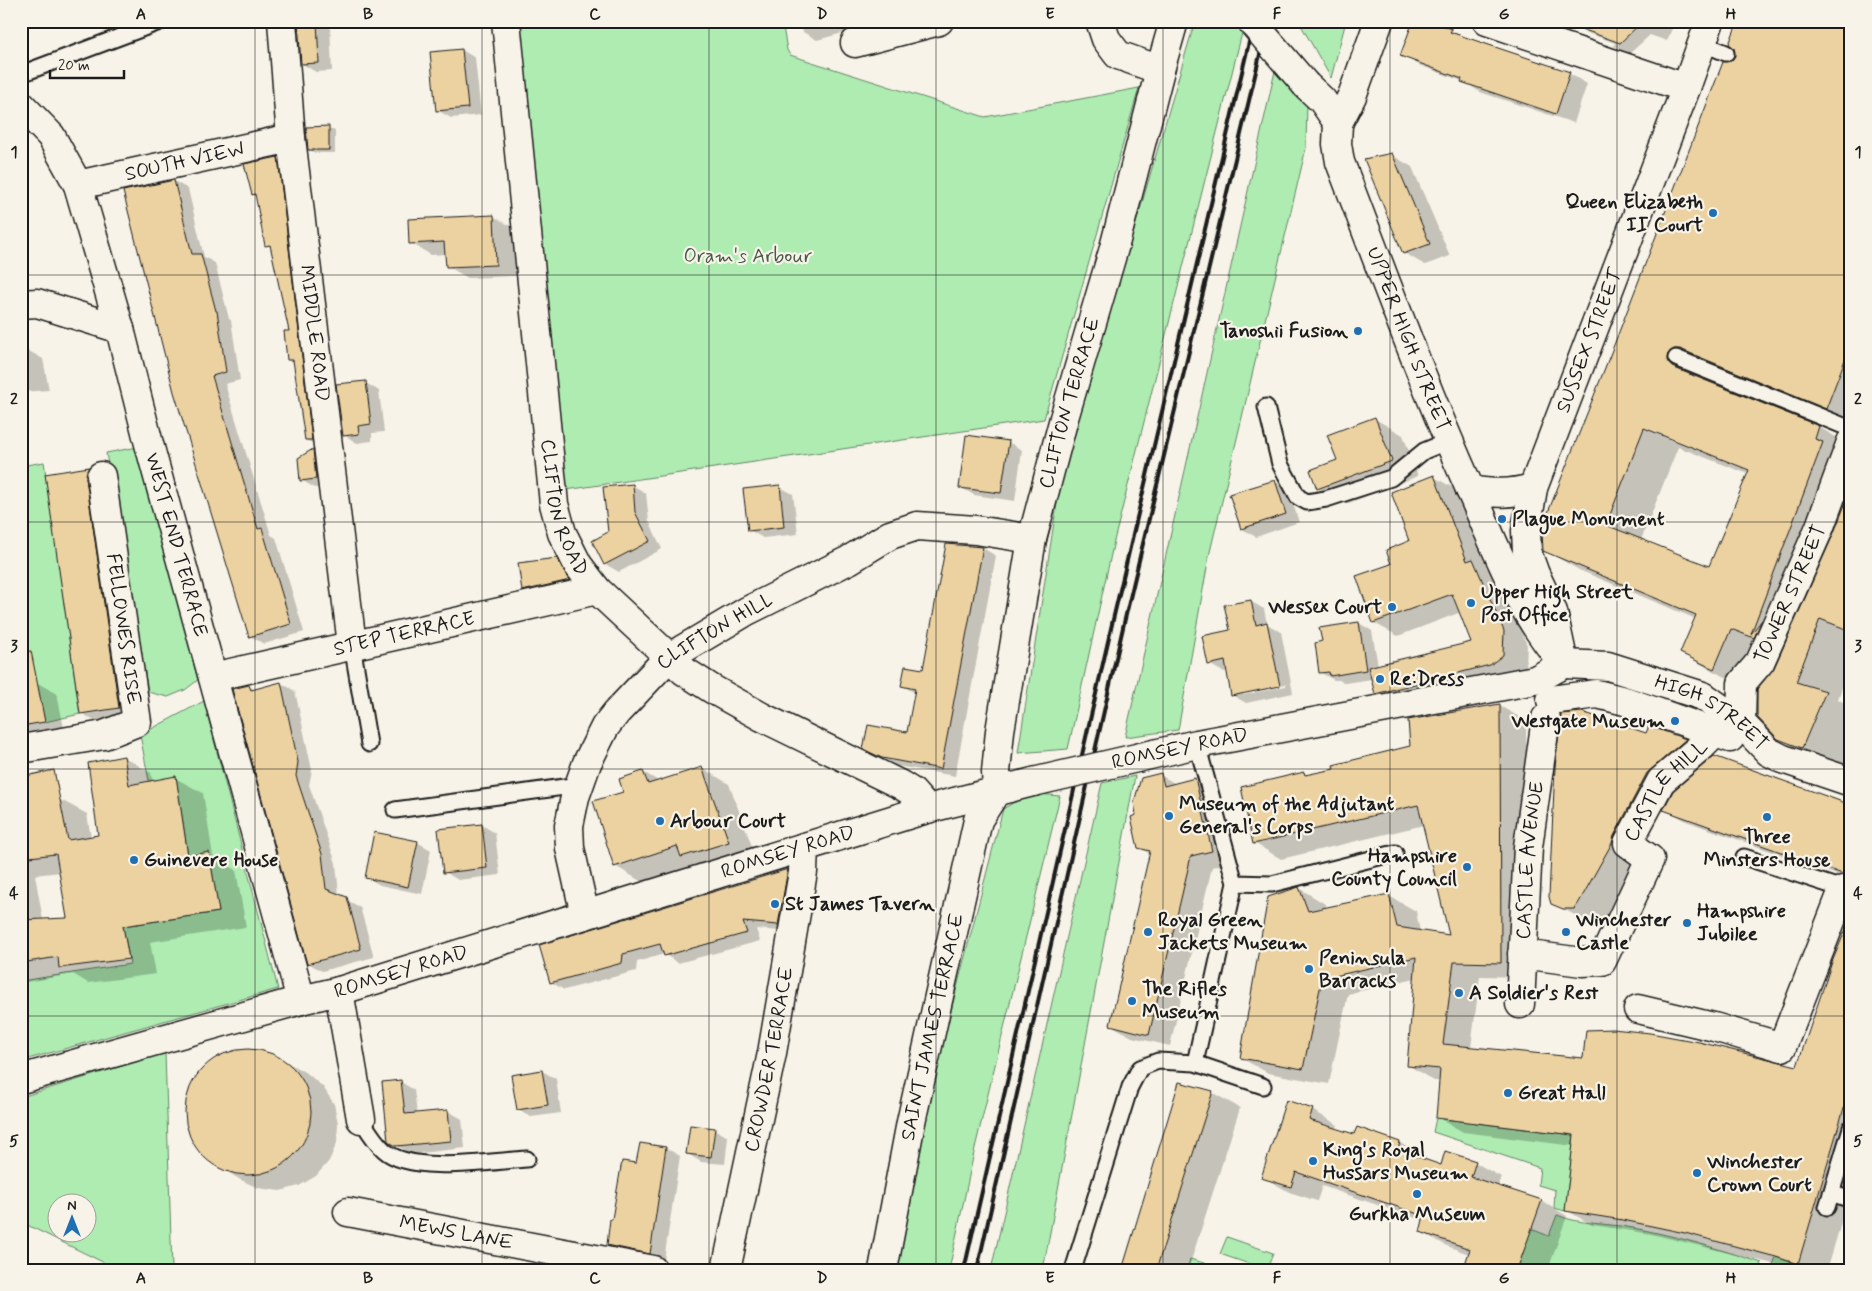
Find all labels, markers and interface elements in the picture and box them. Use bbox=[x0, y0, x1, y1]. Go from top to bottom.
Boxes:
text: A bbox=[136, 4, 146, 25]
text: B bbox=[363, 4, 373, 25]
text: C bbox=[589, 4, 601, 25]
text: D bbox=[816, 4, 828, 25]
text: E bbox=[1045, 4, 1055, 25]
text: F bbox=[1273, 4, 1282, 25]
text: G bbox=[1499, 4, 1510, 25]
text: H bbox=[1726, 4, 1737, 25]
scale bar bbox=[50, 48, 124, 80]
text: 20 m bbox=[58, 56, 90, 76]
street label: SOUTH VIEW bbox=[122, 135, 247, 188]
text: 1 bbox=[10, 142, 18, 163]
text: 1 bbox=[1854, 142, 1862, 163]
place label: Queen Elizabeth II Court bbox=[1565, 189, 1704, 239]
marker: Queen Elizabeth II Court bbox=[1707, 207, 1719, 219]
park label: Oram's Arbour bbox=[683, 243, 813, 270]
street label: UPPER HIGH STREET bbox=[1360, 243, 1457, 435]
street label: MIDDLE ROAD bbox=[293, 263, 336, 403]
street label: SUSSEX STREET bbox=[1550, 263, 1630, 417]
street label: CLIFTON TERRACE bbox=[1032, 314, 1106, 492]
place label: Tanoshii Fusion bbox=[1220, 318, 1348, 345]
marker: Tanoshii Fusion bbox=[1352, 325, 1364, 337]
text: 2 bbox=[10, 389, 18, 410]
text: 2 bbox=[1854, 389, 1862, 410]
street label: CLIFTON ROAD bbox=[534, 438, 595, 582]
street label: WEST END TERRACE bbox=[138, 450, 215, 640]
place label: Plague Monument bbox=[1512, 506, 1665, 535]
marker: Plague Monument bbox=[1496, 513, 1508, 525]
street label: TOWER STREET bbox=[1748, 521, 1833, 668]
street label: FELLOWES RISE bbox=[99, 551, 147, 707]
place label: Upper High Street Post Office bbox=[1481, 579, 1635, 629]
street label: CLIFTON HILL bbox=[650, 587, 778, 676]
place label: Wessex Court bbox=[1267, 594, 1383, 621]
marker: Upper High Street Post Office bbox=[1465, 597, 1477, 609]
marker: Wessex Court bbox=[1386, 601, 1398, 613]
street label: STEP TERRACE bbox=[331, 605, 477, 663]
text: 3 bbox=[10, 636, 18, 657]
text: 3 bbox=[1854, 636, 1862, 657]
place label: Re:Dress bbox=[1390, 666, 1464, 693]
street label: HIGH STREET bbox=[1651, 668, 1774, 757]
marker: Re:Dress bbox=[1374, 673, 1386, 685]
place label: Westgate Museum bbox=[1510, 708, 1665, 735]
marker: Westgate Museum bbox=[1669, 715, 1681, 727]
street label: ROMSEY ROAD bbox=[1109, 721, 1251, 777]
street label: CASTLE HILL bbox=[1618, 733, 1714, 846]
street label: CASTLE AVENUE bbox=[1510, 780, 1551, 940]
place label: Museum of the Adjutant General's Corps bbox=[1179, 791, 1395, 841]
place label: Arbour Court bbox=[670, 808, 786, 835]
marker: Museum of the Adjutant General's Corps bbox=[1163, 810, 1175, 822]
marker: Three Minsters House bbox=[1761, 811, 1773, 823]
marker: Arbour Court bbox=[654, 815, 666, 827]
street label: ROMSEY ROAD bbox=[718, 819, 858, 885]
place label: Three Minsters House bbox=[1704, 824, 1831, 874]
place label: Hampshire County Council bbox=[1331, 843, 1457, 893]
place label: Guinevere House bbox=[144, 847, 278, 874]
marker: Guinevere House bbox=[128, 854, 140, 866]
marker: Hampshire County Council bbox=[1461, 861, 1473, 873]
text: 4 bbox=[9, 883, 19, 904]
text: 4 bbox=[1853, 883, 1863, 904]
place label: St James Tavern bbox=[785, 891, 935, 918]
marker: St James Tavern bbox=[769, 898, 781, 910]
place label: Hampshire Jubilee bbox=[1697, 898, 1786, 948]
place label: Royal Green Jackets Museum bbox=[1158, 907, 1307, 957]
place label: Winchester Castle bbox=[1575, 907, 1672, 957]
street label: SAINT JAMES TERRACE bbox=[894, 911, 970, 1143]
marker: Hampshire Jubilee bbox=[1681, 917, 1693, 929]
marker: Royal Green Jackets Museum bbox=[1142, 926, 1154, 938]
marker: Winchester Castle bbox=[1560, 926, 1572, 938]
street label: ROMSEY ROAD bbox=[331, 938, 471, 1005]
place label: Peninsula Barracks bbox=[1319, 945, 1406, 995]
marker: Peninsula Barracks bbox=[1303, 963, 1315, 975]
street label: CROWDER TERRACE bbox=[738, 965, 800, 1155]
place label: The Rifles Museum bbox=[1142, 976, 1227, 1026]
place label: A Soldier's Rest bbox=[1469, 980, 1598, 1007]
marker: A Soldier's Rest bbox=[1453, 987, 1465, 999]
marker: The Rifles Museum bbox=[1126, 995, 1138, 1007]
place label: Great Hall bbox=[1518, 1080, 1606, 1107]
marker: Great Hall bbox=[1502, 1087, 1514, 1099]
text: 5 bbox=[9, 1131, 19, 1152]
text: 5 bbox=[1853, 1131, 1863, 1152]
place label: King's Royal Hussars Museum bbox=[1323, 1137, 1469, 1187]
place label: Winchester Crown Court bbox=[1706, 1149, 1812, 1199]
marker: King's Royal Hussars Museum bbox=[1307, 1155, 1319, 1167]
marker: Winchester Crown Court bbox=[1691, 1167, 1703, 1179]
marker: Gurkha Museum bbox=[1411, 1188, 1423, 1200]
north arrow bbox=[48, 1194, 98, 1244]
text: N bbox=[67, 1197, 77, 1215]
place label: Gurkha Museum bbox=[1349, 1201, 1485, 1228]
street label: MEWS LANE bbox=[397, 1209, 515, 1257]
text: A bbox=[136, 1268, 146, 1289]
text: B bbox=[363, 1268, 373, 1289]
text: C bbox=[589, 1268, 601, 1289]
text: D bbox=[816, 1268, 828, 1289]
text: E bbox=[1045, 1268, 1055, 1289]
text: F bbox=[1273, 1268, 1282, 1289]
text: G bbox=[1499, 1268, 1510, 1289]
text: H bbox=[1726, 1268, 1737, 1289]

